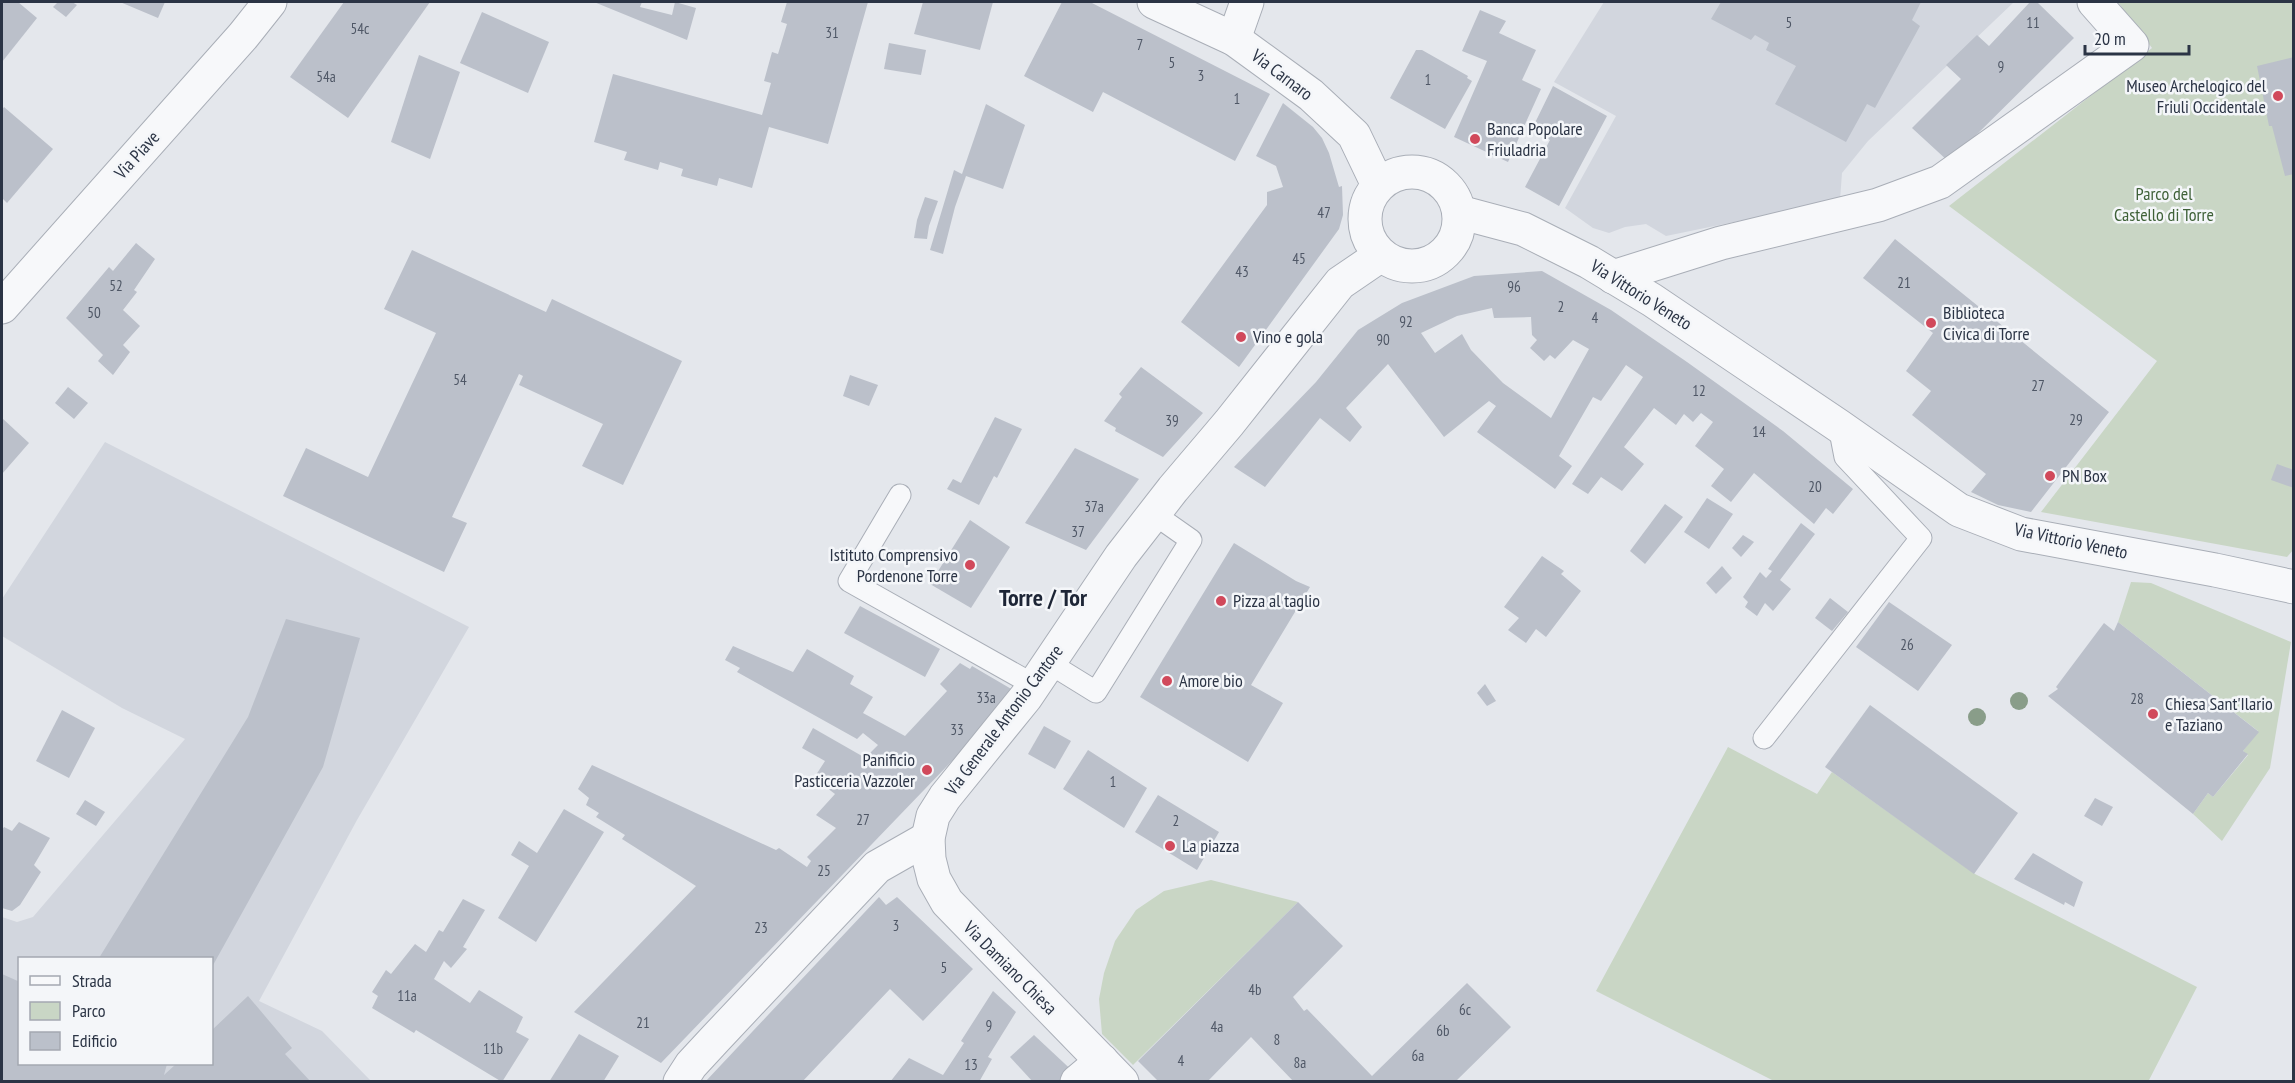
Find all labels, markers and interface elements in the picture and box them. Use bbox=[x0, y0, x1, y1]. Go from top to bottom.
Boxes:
house number: 5 bbox=[1786, 13, 1792, 32]
house number: 11 bbox=[2026, 13, 2040, 32]
scale bar bbox=[2085, 18, 2188, 56]
house number: 54c bbox=[351, 19, 370, 38]
house number: 31 bbox=[825, 23, 839, 42]
text: 20 m bbox=[2094, 27, 2126, 50]
house number: 7 bbox=[1137, 35, 1143, 54]
street label: Via Carnaro bbox=[1246, 43, 1318, 105]
house number: 5 bbox=[1169, 53, 1175, 72]
house number: 9 bbox=[1998, 57, 2004, 76]
house number: 3 bbox=[1198, 66, 1204, 85]
house number: 54a bbox=[316, 67, 336, 86]
house number: 1 bbox=[1425, 70, 1431, 89]
place label: Museo Archelogico del Friuli Occidentale bbox=[2126, 74, 2267, 118]
house number: 1 bbox=[1234, 89, 1240, 108]
marker: Museo Archelogico del Friuli Occidentale bbox=[2271, 89, 2285, 103]
place label: Banca Popolare Friuladria bbox=[1487, 117, 1583, 161]
street label: Via Piave bbox=[108, 126, 164, 184]
marker: Banca Popolare Friuladria bbox=[1468, 132, 1482, 146]
park label: Parco del Castello di Torre bbox=[2114, 182, 2214, 226]
house number: 47 bbox=[1317, 203, 1331, 222]
house number: 45 bbox=[1292, 249, 1306, 268]
street label: Via Vittorio Veneto bbox=[1585, 254, 1696, 335]
house number: 43 bbox=[1235, 262, 1249, 281]
house number: 21 bbox=[1897, 273, 1911, 292]
house number: 52 bbox=[109, 276, 123, 295]
house number: 96 bbox=[1507, 277, 1521, 296]
house number: 2 bbox=[1558, 297, 1564, 316]
place label: Biblioteca Civica di Torre bbox=[1943, 301, 2030, 345]
house number: 50 bbox=[87, 303, 101, 322]
house number: 4 bbox=[1592, 308, 1599, 327]
house number: 92 bbox=[1399, 312, 1413, 331]
marker: Biblioteca Civica di Torre bbox=[1924, 316, 1938, 330]
place label: Vino e gola bbox=[1252, 325, 1323, 348]
marker: Vino e gola bbox=[1234, 330, 1248, 344]
house number: 90 bbox=[1376, 330, 1390, 349]
house number: 54 bbox=[453, 370, 467, 389]
house number: 27 bbox=[2031, 376, 2045, 395]
house number: 12 bbox=[1692, 381, 1706, 400]
house number: 29 bbox=[2069, 410, 2083, 429]
house number: 39 bbox=[1165, 411, 1179, 430]
house number: 14 bbox=[1752, 422, 1766, 441]
place label: PN Box bbox=[2062, 464, 2108, 487]
marker: PN Box bbox=[2043, 469, 2057, 483]
house number: 20 bbox=[1808, 477, 1822, 496]
house number: 37a bbox=[1084, 497, 1104, 516]
street label: Via Vittorio Veneto bbox=[2011, 517, 2130, 564]
house number: 37 bbox=[1071, 522, 1085, 541]
place label: Istituto Comprensivo Pordenone Torre bbox=[830, 543, 958, 587]
marker: Istituto Comprensivo Pordenone Torre bbox=[963, 558, 977, 572]
district label: Torre / Tor bbox=[999, 582, 1088, 613]
place label: Pizza al taglio bbox=[1233, 589, 1320, 612]
marker: Pizza al taglio bbox=[1214, 594, 1228, 608]
house number: 26 bbox=[1900, 635, 1914, 654]
street label: Via Generale Antonio Cantore bbox=[939, 640, 1068, 800]
place label: Amore bio bbox=[1179, 669, 1243, 692]
marker: Amore bio bbox=[1160, 674, 1174, 688]
house number: 33a bbox=[976, 688, 996, 707]
house number: 28 bbox=[2130, 689, 2144, 708]
place label: Chiesa Sant'Ilario e Taziano bbox=[2165, 692, 2273, 736]
marker: Chiesa Sant'Ilario e Taziano bbox=[2146, 707, 2160, 721]
house number: 33 bbox=[950, 720, 964, 739]
place label: Panificio Pasticceria Vazzoler bbox=[794, 748, 915, 792]
marker: Panificio Pasticceria Vazzoler bbox=[920, 763, 934, 777]
house number: 1 bbox=[1110, 772, 1116, 791]
house number: 27 bbox=[856, 810, 870, 829]
house number: 2 bbox=[1173, 811, 1179, 830]
place label: La piazza bbox=[1182, 834, 1239, 857]
marker: La piazza bbox=[1163, 839, 1177, 853]
house number: 25 bbox=[817, 861, 831, 880]
street label: Via Damiano Chiesa bbox=[958, 915, 1062, 1019]
house number: 3 bbox=[893, 916, 899, 935]
house number: 23 bbox=[754, 918, 768, 937]
legend bbox=[18, 957, 213, 1065]
house number: 5 bbox=[941, 958, 947, 977]
text: Strada bbox=[72, 969, 112, 992]
house number: 4b bbox=[1248, 980, 1262, 999]
house number: 11a bbox=[397, 986, 417, 1005]
text: Parco bbox=[72, 999, 106, 1022]
house number: 6c bbox=[1459, 1000, 1472, 1019]
house number: 21 bbox=[636, 1013, 650, 1032]
house number: 9 bbox=[986, 1016, 992, 1035]
house number: 4a bbox=[1211, 1017, 1223, 1036]
house number: 6b bbox=[1436, 1021, 1450, 1040]
text: Edificio bbox=[72, 1029, 118, 1052]
house number: 8 bbox=[1274, 1030, 1280, 1049]
house number: 11b bbox=[483, 1039, 503, 1058]
house number: 6a bbox=[1412, 1046, 1424, 1065]
house number: 4 bbox=[1178, 1051, 1185, 1070]
house number: 8a bbox=[1294, 1053, 1306, 1072]
house number: 13 bbox=[964, 1055, 978, 1074]

